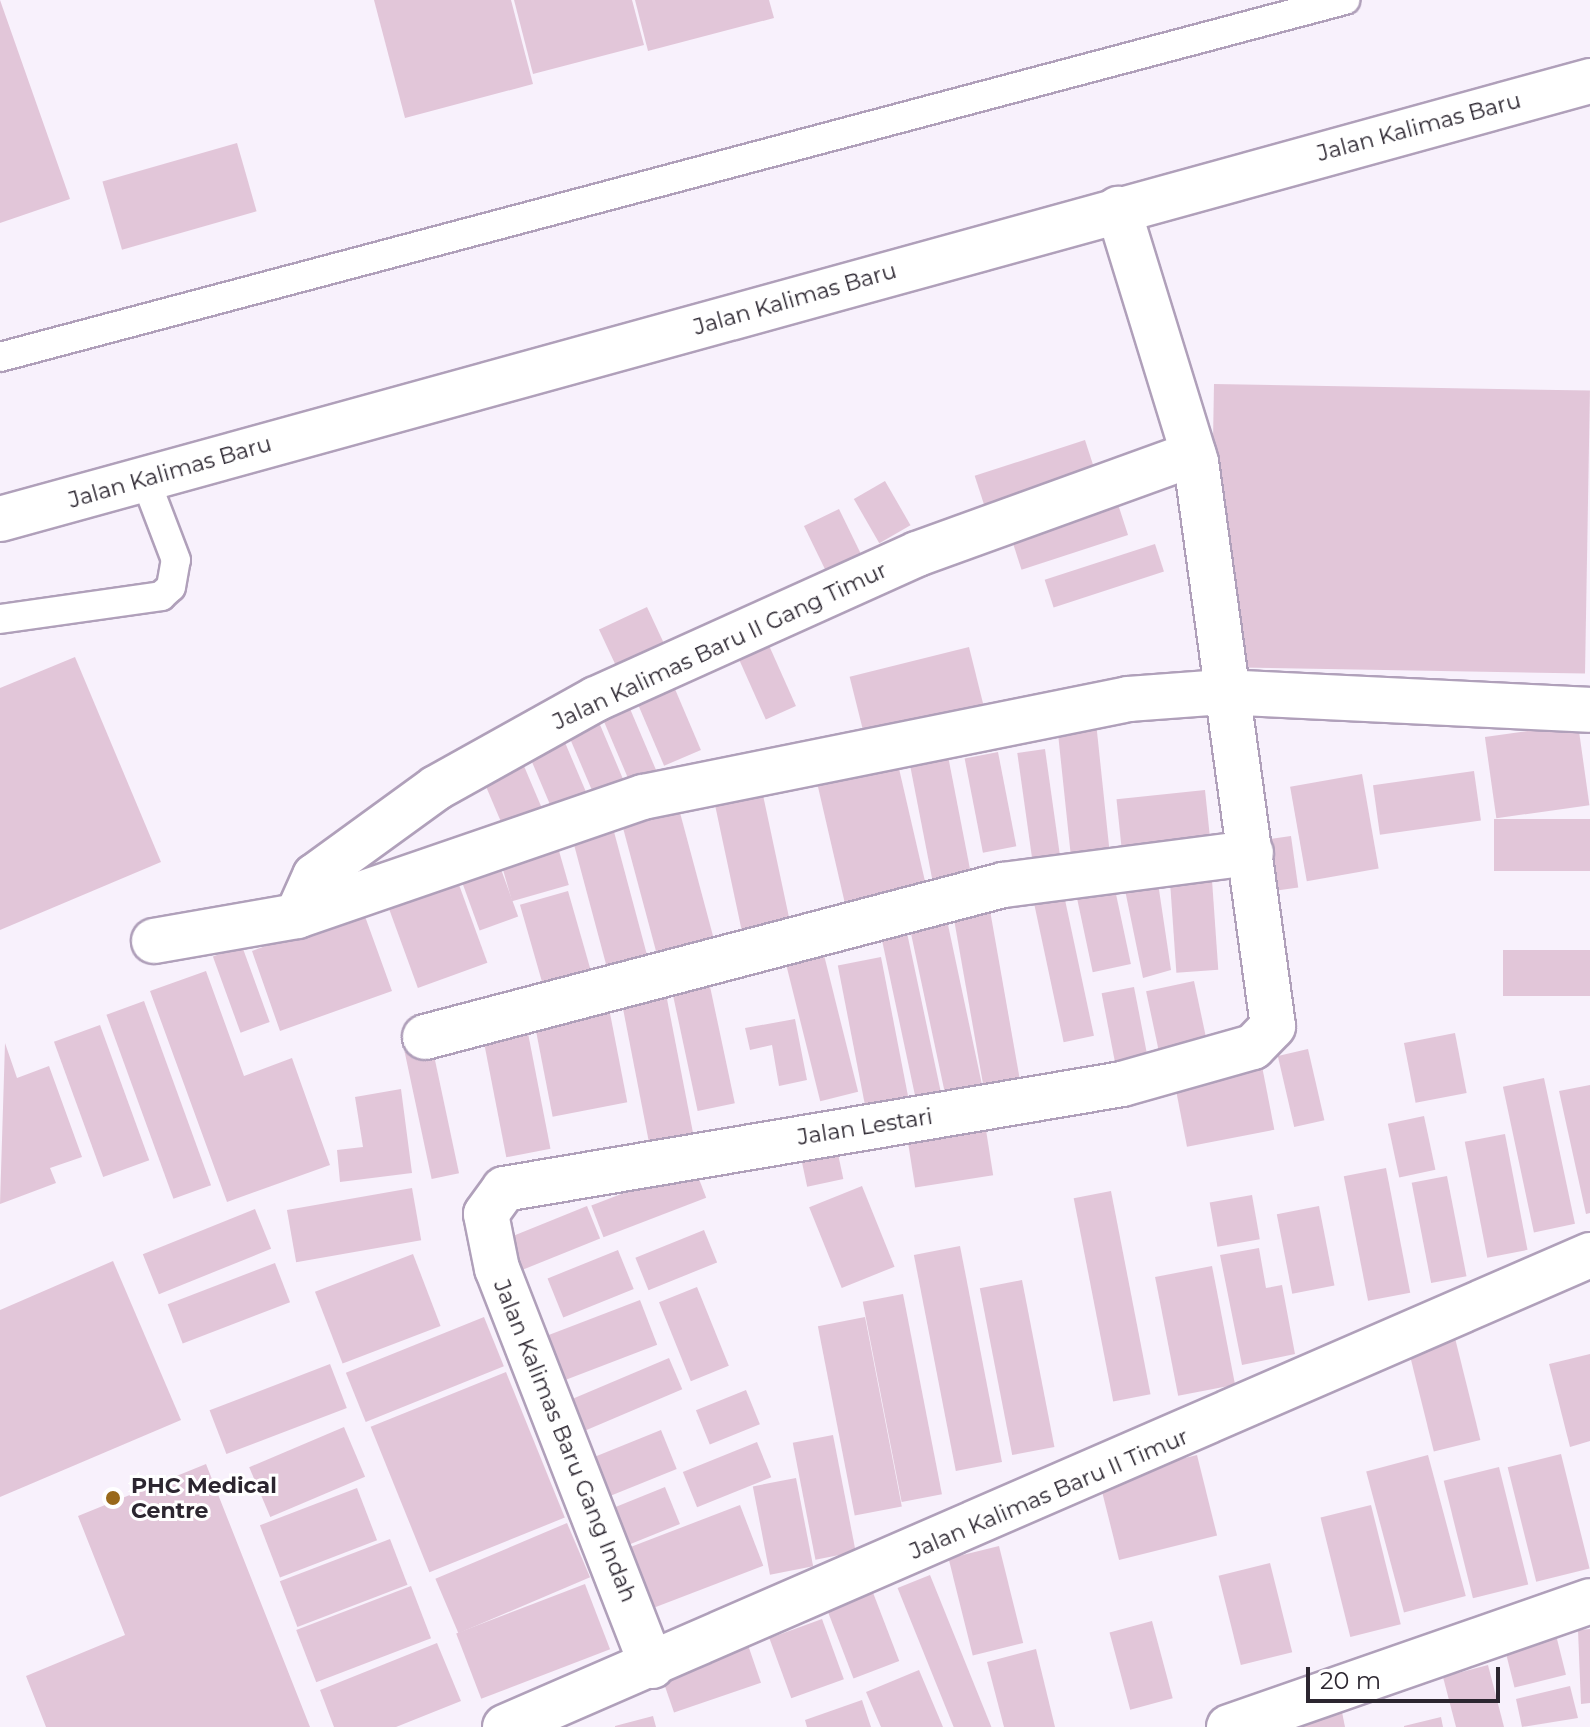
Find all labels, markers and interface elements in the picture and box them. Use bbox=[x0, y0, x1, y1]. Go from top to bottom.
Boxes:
street label: Jalan Kalimas Baru bbox=[1314, 87, 1524, 167]
street label: Jalan Kalimas Baru bbox=[691, 257, 899, 341]
street label: Jalan Kalimas Baru bbox=[66, 430, 274, 514]
street label: Jalan Kalimas Baru II Gang Timur bbox=[549, 557, 891, 735]
street label: Jalan Lestari bbox=[796, 1103, 934, 1151]
street label: Jalan Kalimas Baru Gang Indah bbox=[488, 1276, 642, 1606]
street label: Jalan Kalimas Baru II Timur bbox=[906, 1423, 1192, 1565]
place label: PHC Medical Centre bbox=[131, 1472, 277, 1524]
marker: PHC Medical Centre bbox=[102, 1487, 124, 1509]
scale bar bbox=[1310, 1651, 1504, 1701]
text: 20 m bbox=[1320, 1666, 1381, 1695]

